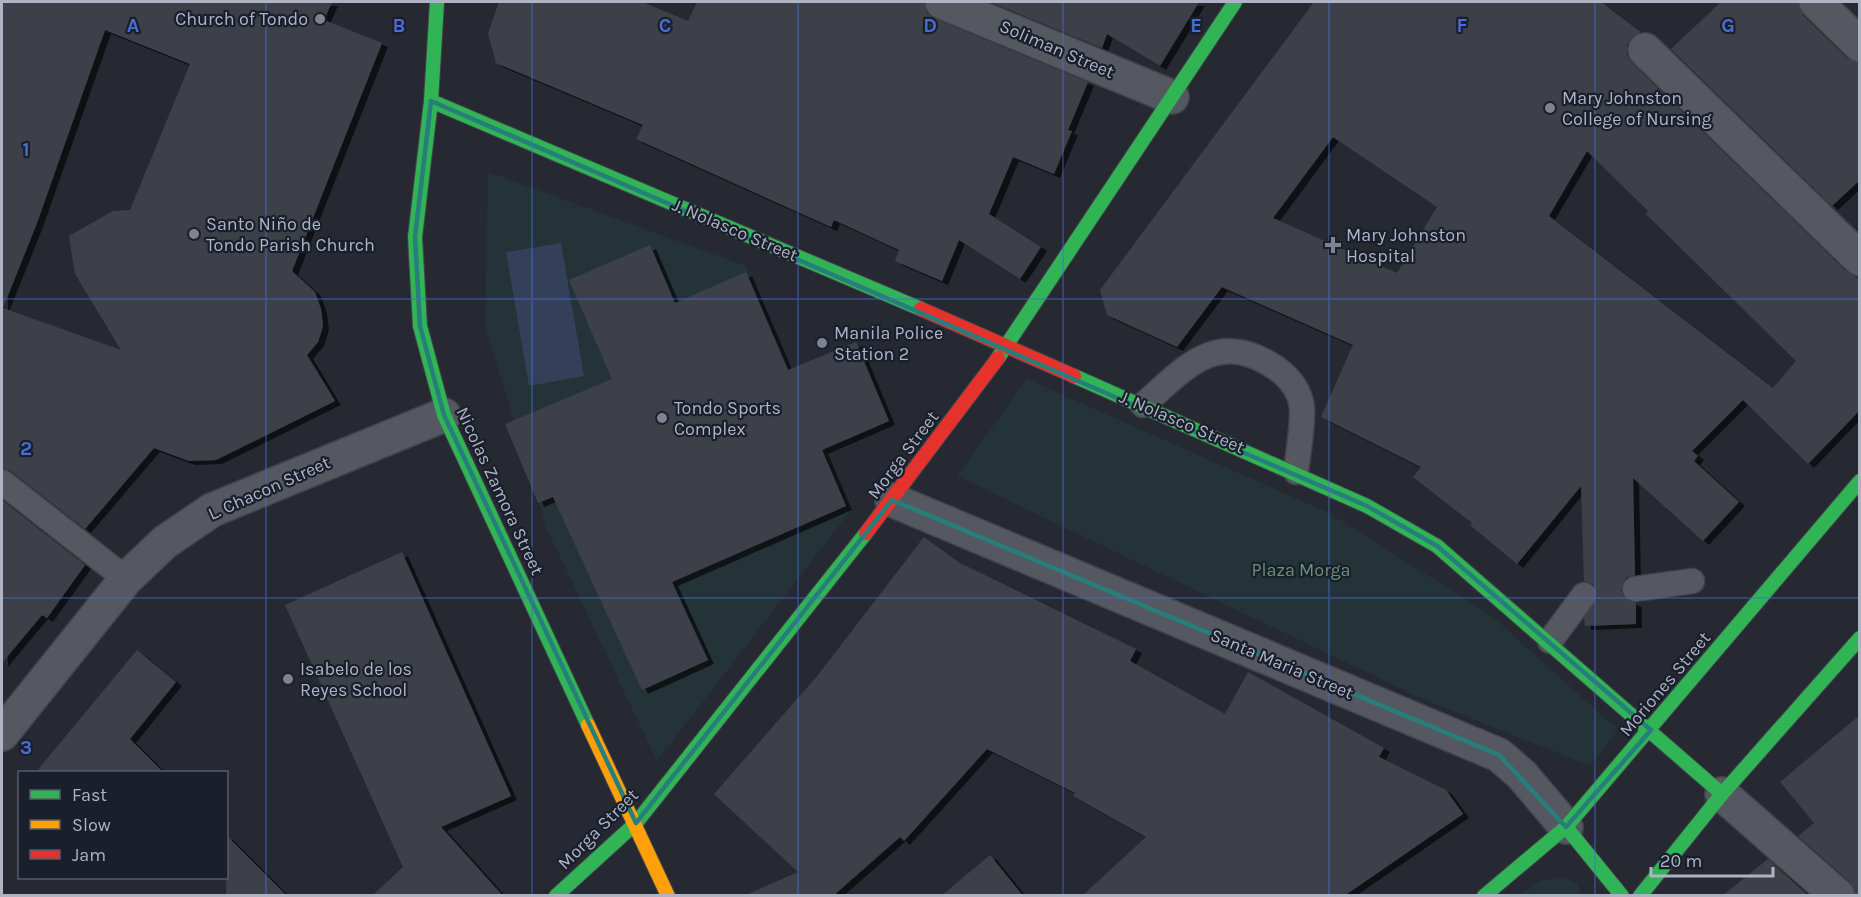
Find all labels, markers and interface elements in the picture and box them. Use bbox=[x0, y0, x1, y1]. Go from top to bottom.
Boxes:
place label: Church of Tondo bbox=[175, 8, 308, 30]
marker: Church of Tondo bbox=[313, 12, 327, 26]
text: A bbox=[127, 14, 140, 37]
text: B bbox=[393, 14, 405, 37]
text: C bbox=[659, 14, 671, 37]
text: D bbox=[923, 14, 937, 37]
text: E bbox=[1190, 14, 1202, 37]
text: F bbox=[1457, 14, 1468, 37]
text: G bbox=[1721, 14, 1735, 37]
street label: Soliman Street bbox=[996, 15, 1118, 83]
place label: Mary Johnston College of Nursing bbox=[1562, 87, 1712, 130]
marker: Mary Johnston College of Nursing bbox=[1543, 101, 1557, 115]
text: 1 bbox=[22, 138, 30, 161]
street label: J. Nolasco Street bbox=[669, 194, 801, 266]
place label: Santo Niño de Tondo Parish Church bbox=[206, 213, 375, 256]
place label: Mary Johnston Hospital bbox=[1346, 224, 1466, 267]
marker: Santo Niño de Tondo Parish Church bbox=[187, 227, 201, 241]
marker: Mary Johnston Hospital bbox=[1324, 236, 1342, 254]
place label: Manila Police Station 2 bbox=[834, 322, 943, 365]
marker: Manila Police Station 2 bbox=[815, 336, 829, 350]
street label: J. Nolasco Street bbox=[1116, 386, 1248, 458]
place label: Tondo Sports Complex bbox=[674, 397, 781, 440]
street label: Nicolas Zamora Street bbox=[451, 404, 549, 579]
street label: Morga Street bbox=[863, 406, 944, 504]
marker: Tondo Sports Complex bbox=[655, 411, 669, 425]
text: 2 bbox=[20, 437, 32, 460]
street label: L. Chacon Street bbox=[205, 451, 334, 525]
park label: Plaza Morga bbox=[1251, 559, 1351, 581]
street label: Santa Maria Street bbox=[1207, 624, 1357, 704]
street label: Moriones Street bbox=[1615, 627, 1715, 741]
place label: Isabelo de los Reyes School bbox=[300, 658, 412, 701]
marker: Isabelo de los Reyes School bbox=[281, 672, 295, 686]
text: 3 bbox=[20, 736, 32, 759]
legend bbox=[18, 771, 228, 879]
text: Fast bbox=[72, 784, 107, 806]
street label: Morga Street bbox=[553, 784, 643, 874]
text: Slow bbox=[72, 814, 111, 836]
scale bar bbox=[1651, 840, 1772, 878]
text: Jam bbox=[72, 844, 106, 866]
text: 20 m bbox=[1660, 850, 1702, 872]

